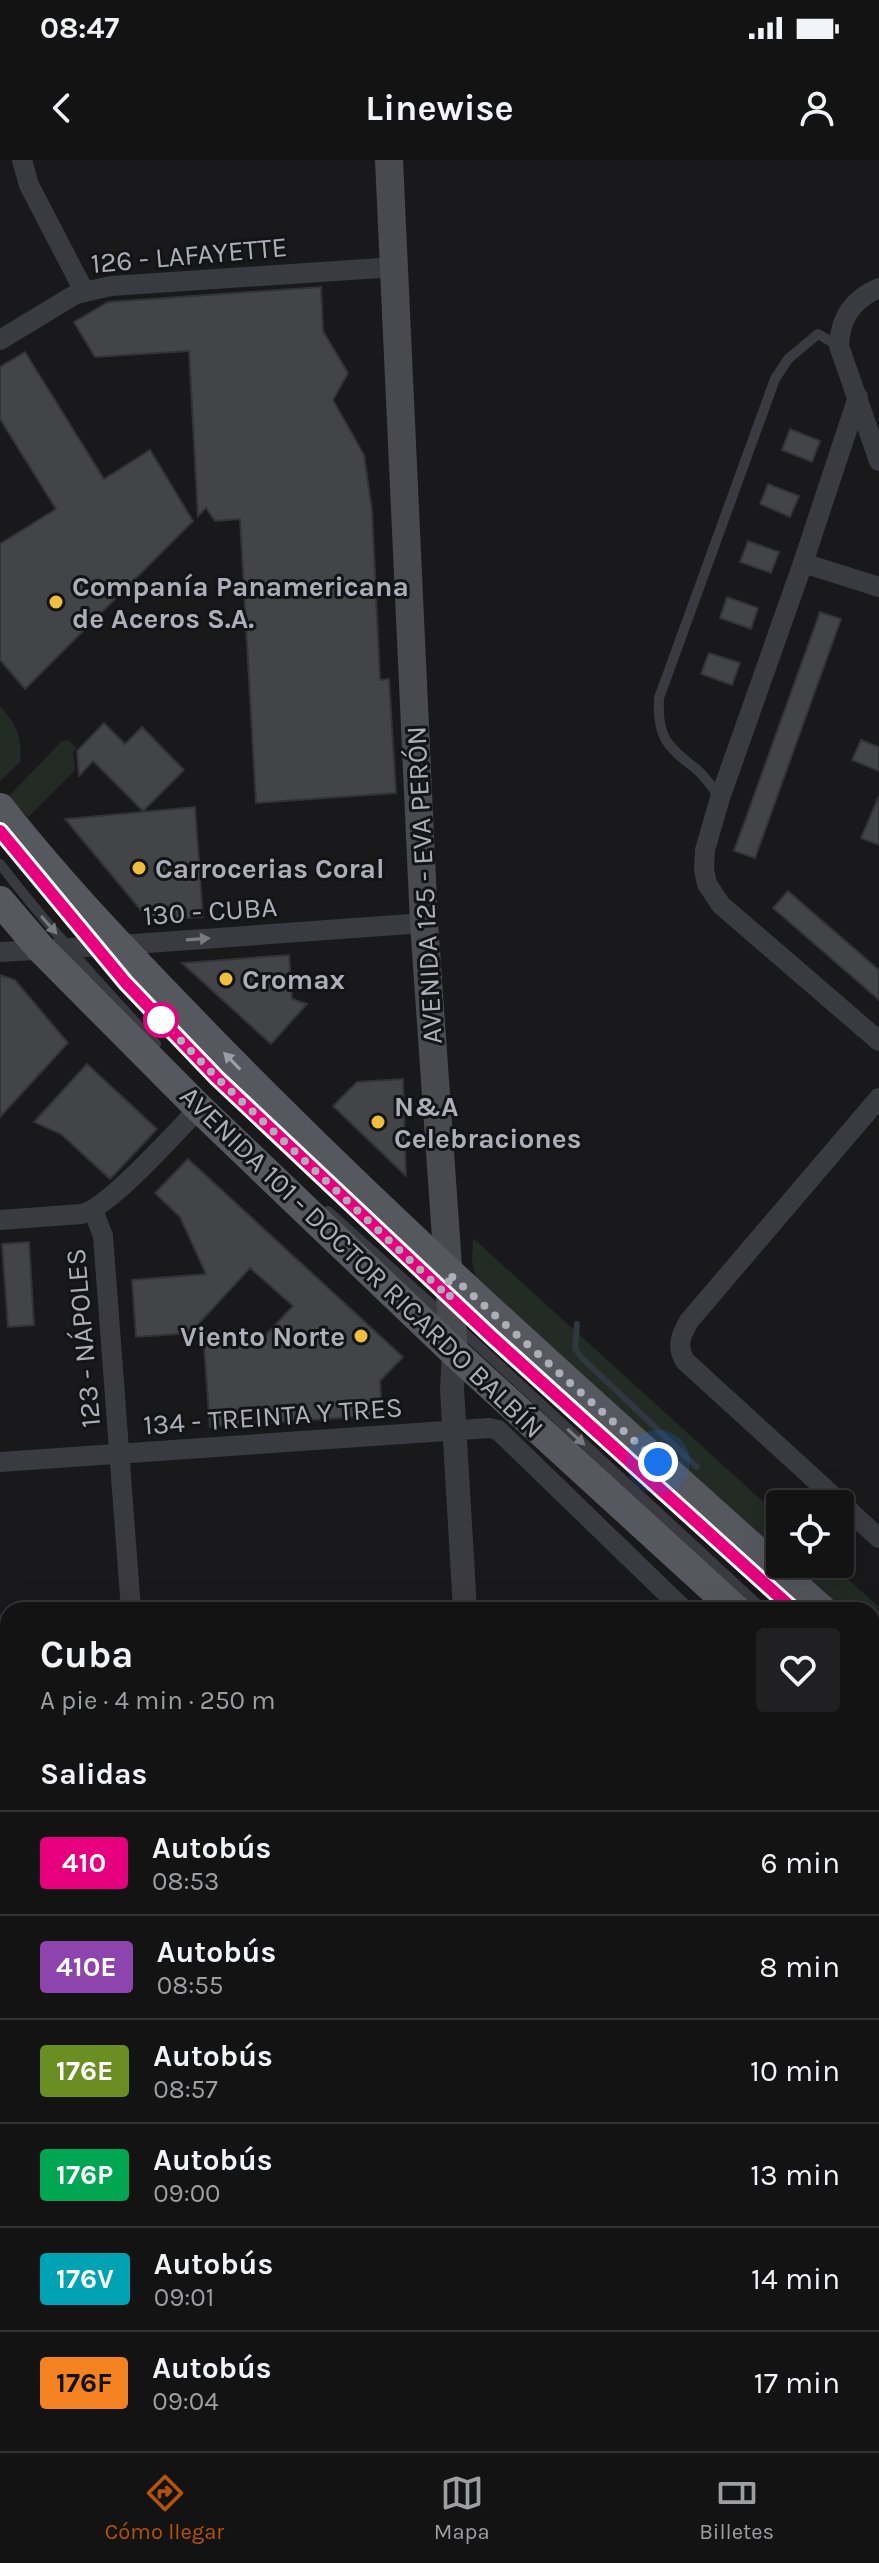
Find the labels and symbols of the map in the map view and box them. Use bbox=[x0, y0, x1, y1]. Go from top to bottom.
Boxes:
street label: 126 - LAFAYETTE bbox=[89, 230, 289, 280]
place label: Companía Panamericana de Aceros S.A. bbox=[72, 570, 409, 635]
marker: Companía Panamericana de Aceros S.A. bbox=[47, 593, 65, 611]
street label: AVENIDA 125 - EVA PERÓN bbox=[399, 725, 449, 1045]
place label: Carrocerias Coral bbox=[155, 852, 385, 885]
marker: Carrocerias Coral bbox=[130, 859, 148, 877]
street label: 130 - CUBA bbox=[142, 890, 278, 932]
one-way arrow bbox=[40, 914, 57, 934]
one-way arrow bbox=[186, 932, 211, 945]
place label: Cromax bbox=[242, 963, 346, 996]
marker: Cromax bbox=[217, 970, 235, 988]
unlabelled marker bbox=[144, 1003, 178, 1037]
one-way arrow bbox=[223, 1052, 242, 1071]
street label: AVENIDA 101 - DOCTOR RICARDO BALBÍN bbox=[173, 1078, 551, 1445]
place label: N&A Celebraciones bbox=[394, 1090, 581, 1155]
marker: N&A Celebraciones bbox=[369, 1113, 387, 1131]
street label: 123 - NÁPOLES bbox=[58, 1247, 107, 1429]
place label: Viento Norte bbox=[180, 1320, 345, 1353]
marker: Viento Norte bbox=[352, 1327, 370, 1345]
street label: 134 - TREINTA Y TRES bbox=[142, 1390, 404, 1442]
one-way arrow bbox=[566, 1428, 585, 1446]
your location bbox=[638, 1442, 678, 1482]

